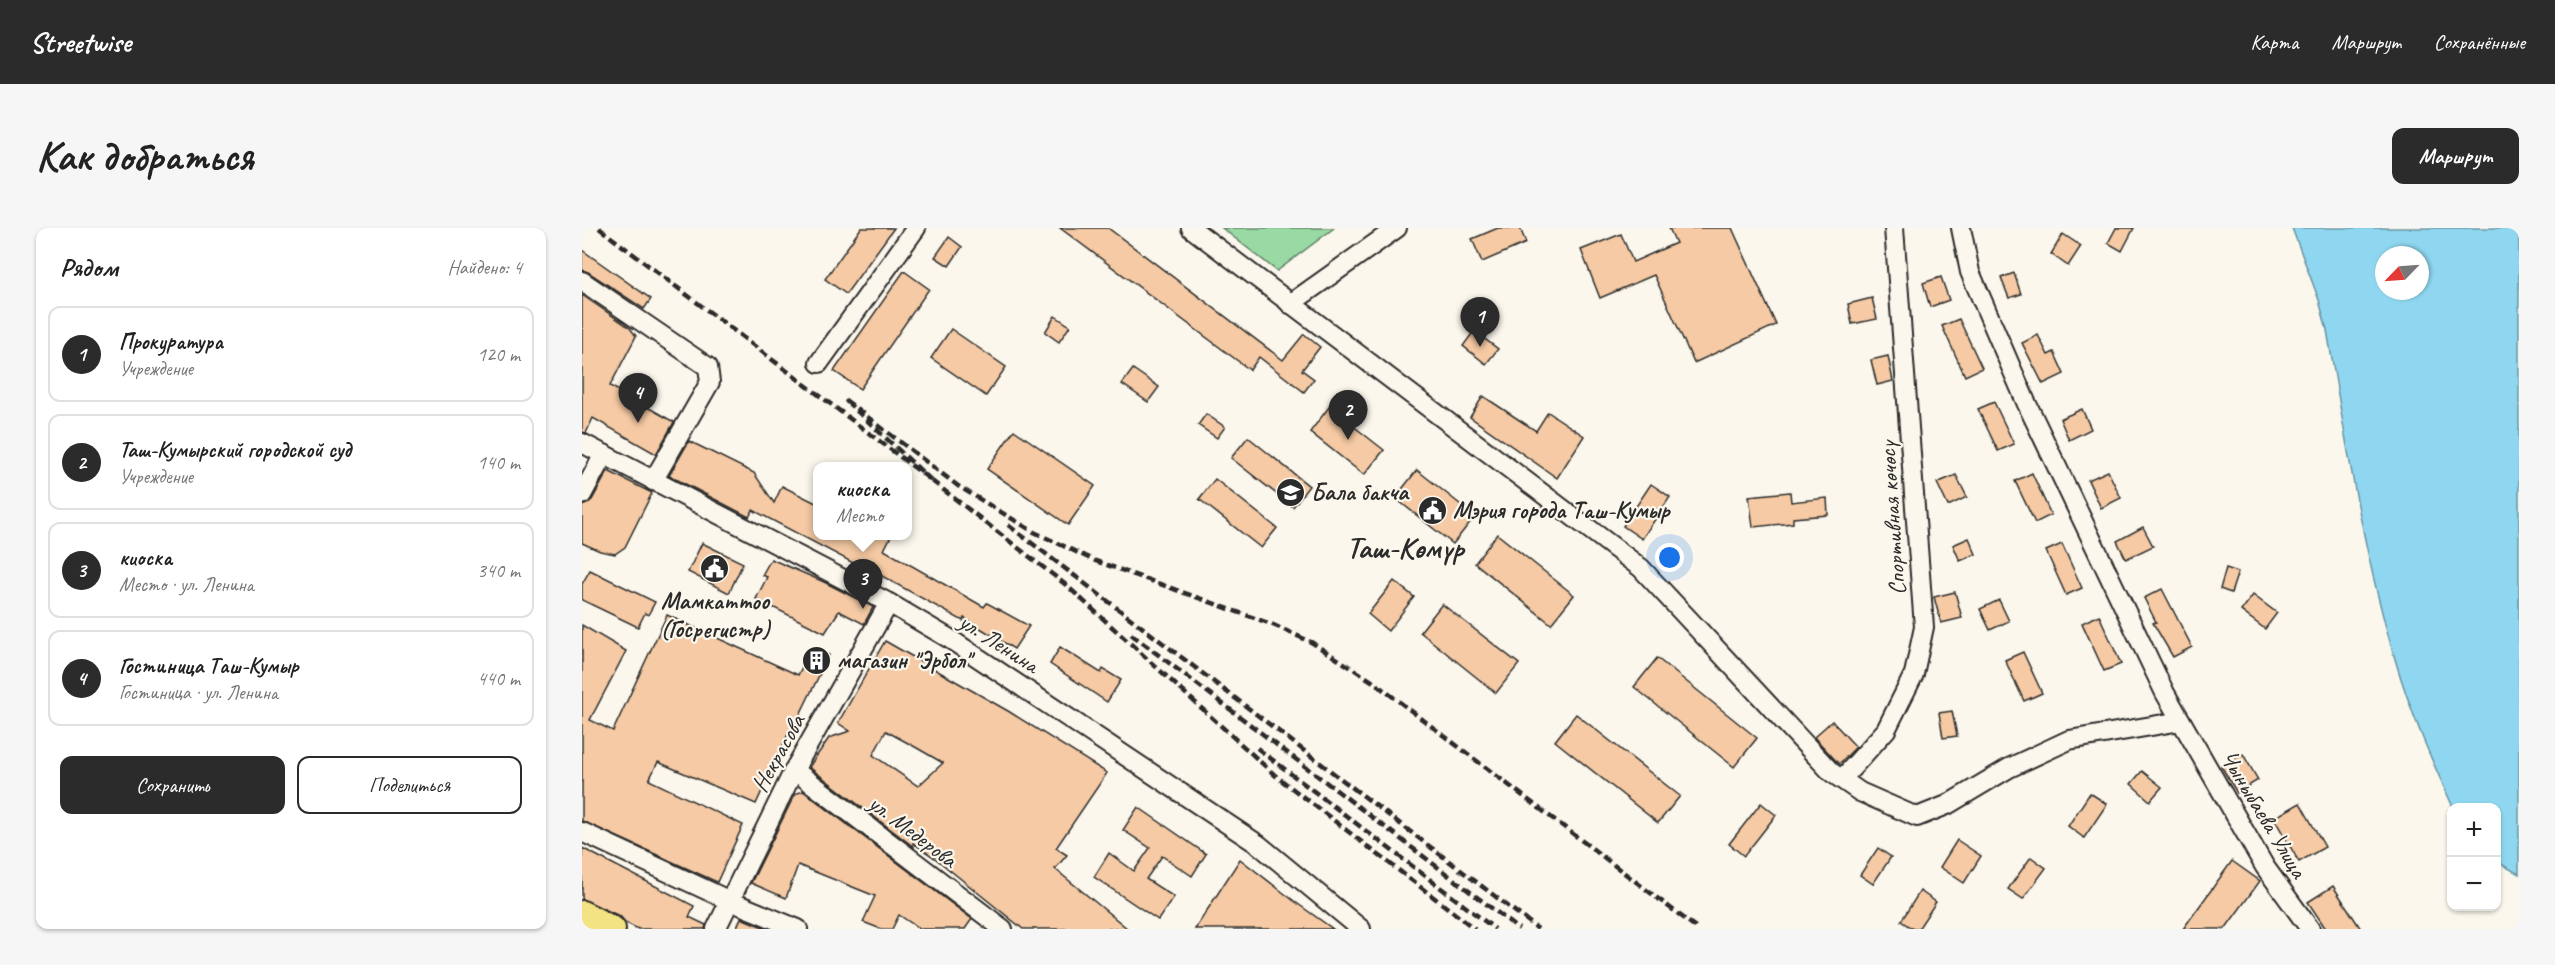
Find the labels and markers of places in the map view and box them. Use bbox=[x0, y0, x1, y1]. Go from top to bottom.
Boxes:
pin: 1 bbox=[1460, 298, 1500, 347]
pin: 4 bbox=[618, 374, 658, 423]
pin: 2 bbox=[1328, 390, 1368, 440]
school or university icon: Бала бакча bbox=[1274, 476, 1306, 508]
place label: Бала бакча bbox=[1311, 477, 1410, 507]
public building icon: Мэрия города Таш-Кумыр bbox=[1416, 494, 1448, 526]
place label: Мэрия города Таш-Кумыр bbox=[1453, 495, 1671, 525]
public building icon: Мамкаттоо (Госрегистр) bbox=[699, 552, 731, 584]
pin: 3 bbox=[844, 560, 882, 609]
place label: Мамкаттоо (Госрегистр) bbox=[660, 586, 772, 644]
building icon: магазин "Эрбол" bbox=[800, 644, 832, 676]
place label: магазин "Эрбол" bbox=[837, 645, 976, 675]

